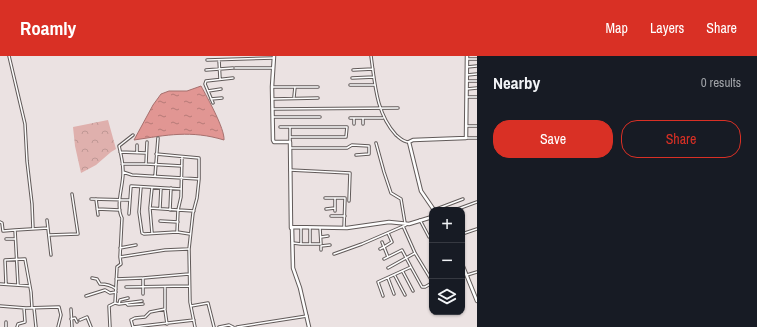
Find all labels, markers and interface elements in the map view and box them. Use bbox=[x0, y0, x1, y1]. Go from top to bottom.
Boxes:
text: Roamly bbox=[20, 15, 76, 41]
text: Map bbox=[606, 19, 628, 37]
text: Layers bbox=[650, 19, 684, 37]
text: Share bbox=[706, 19, 737, 37]
text: Nearby bbox=[493, 71, 540, 94]
text: 0 results bbox=[701, 74, 741, 91]
button: Save bbox=[493, 120, 613, 158]
button: Share bbox=[621, 120, 741, 158]
map controls bbox=[429, 207, 465, 315]
button: + bbox=[429, 207, 465, 243]
button: − bbox=[429, 243, 465, 279]
button: layers bbox=[429, 279, 465, 315]

